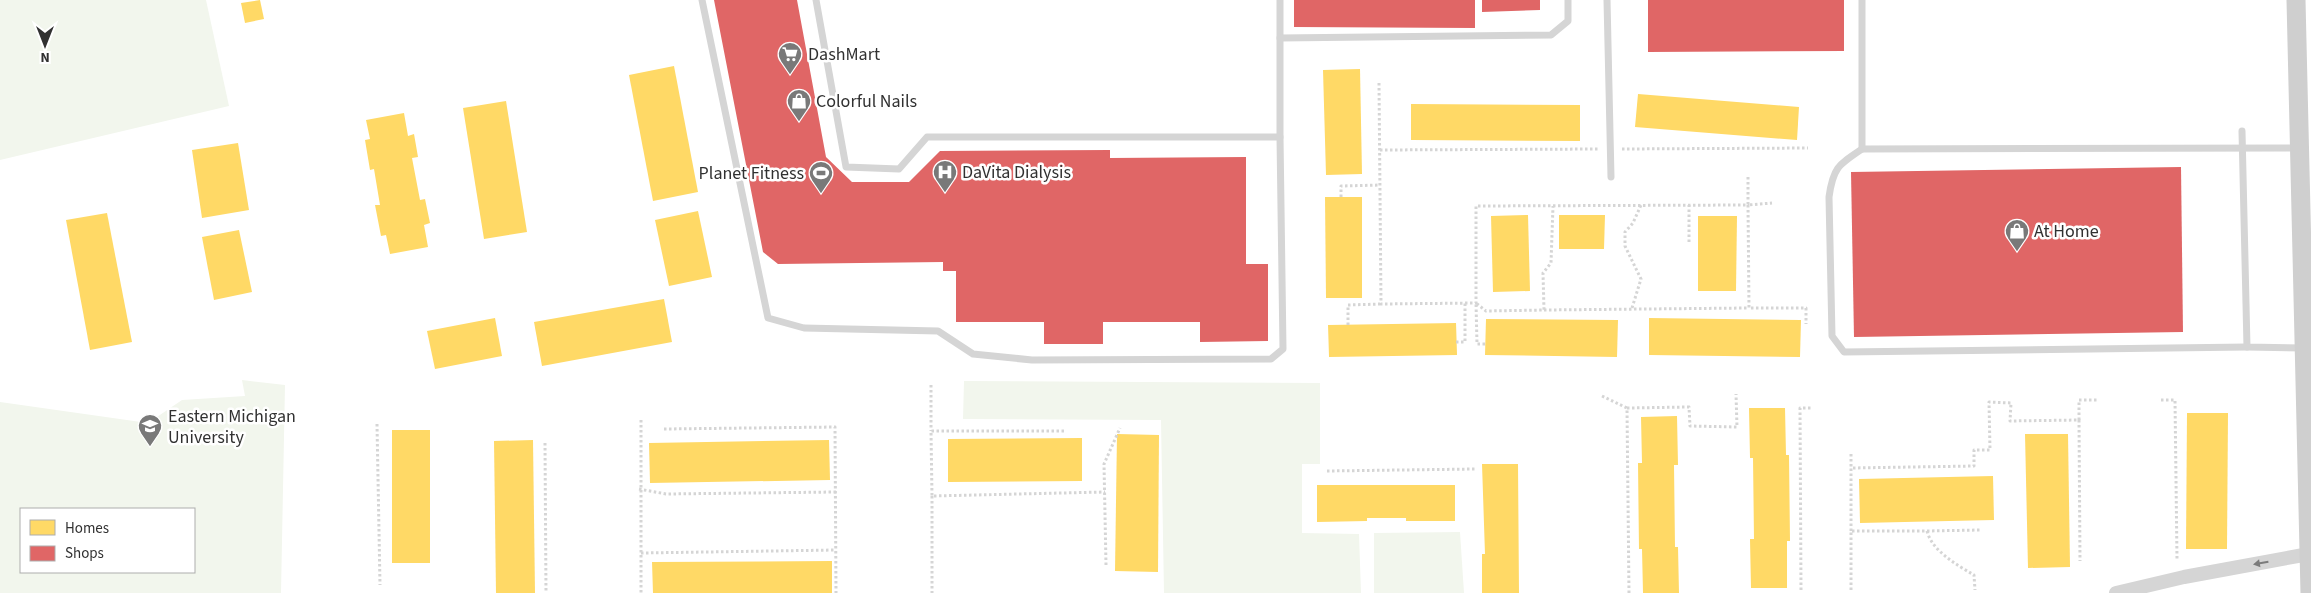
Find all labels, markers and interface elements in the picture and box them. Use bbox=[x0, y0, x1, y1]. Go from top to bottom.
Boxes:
north arrow bbox=[20, 20, 70, 70]
supermarket icon: DashMart bbox=[777, 41, 803, 75]
place label: DashMart bbox=[808, 42, 880, 67]
text: N bbox=[40, 47, 50, 67]
shop icon: Colorful Nails bbox=[786, 88, 812, 122]
place label: Colorful Nails bbox=[816, 89, 917, 114]
hospital icon: DaVita Dialysis bbox=[932, 159, 958, 193]
sports icon: Planet Fitness bbox=[808, 160, 834, 194]
place label: DaVita Dialysis bbox=[962, 160, 1071, 185]
place label: Planet Fitness bbox=[699, 161, 804, 186]
shop icon: At Home bbox=[2004, 218, 2030, 252]
place label: At Home bbox=[2034, 219, 2099, 244]
place label: Eastern Michigan University bbox=[168, 404, 296, 450]
school or university icon: Eastern Michigan University bbox=[137, 413, 163, 447]
legend bbox=[20, 508, 195, 573]
text: Homes bbox=[65, 518, 109, 539]
text: Shops bbox=[65, 543, 104, 564]
one-way arrow bbox=[2252, 560, 2268, 568]

